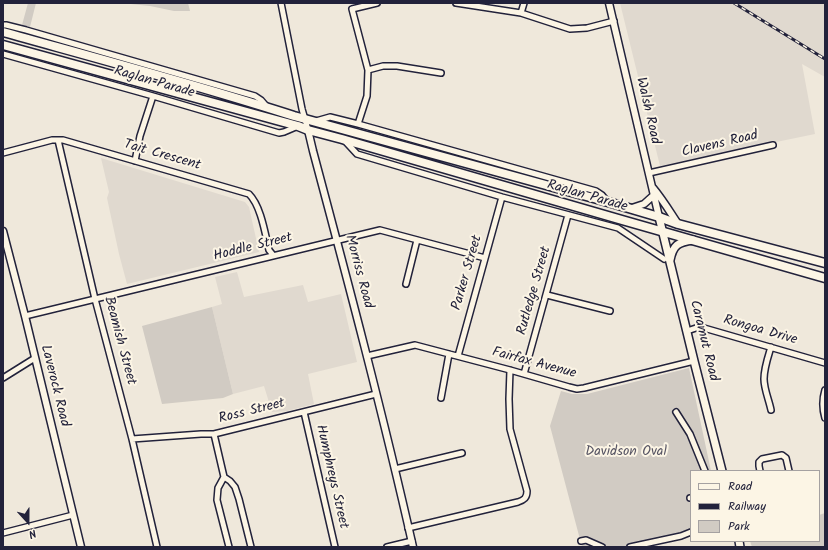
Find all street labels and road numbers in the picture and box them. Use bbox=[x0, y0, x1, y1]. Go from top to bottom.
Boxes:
street label: Raglan Parade bbox=[112, 63, 196, 103]
street label: Walsh Road bbox=[631, 76, 663, 146]
street label: Clavens Road bbox=[680, 128, 760, 162]
street label: Tait Crescent bbox=[122, 137, 202, 175]
street label: Raglan Parade bbox=[545, 177, 629, 217]
street label: Hoddle Street bbox=[212, 230, 294, 266]
street label: Morriss Road bbox=[340, 233, 376, 311]
street label: Parker Street bbox=[449, 233, 487, 313]
street label: Rutledge Street bbox=[514, 245, 556, 337]
street label: Beamish Street bbox=[99, 295, 139, 387]
street label: Caramut Road bbox=[685, 299, 721, 383]
street label: Rongoa Drive bbox=[721, 312, 799, 350]
street label: Laverock Road bbox=[36, 343, 72, 429]
street label: Fairfax Avenue bbox=[490, 345, 578, 383]
street label: Ross Street bbox=[217, 396, 287, 428]
street label: Humphreys Street bbox=[311, 423, 351, 531]

